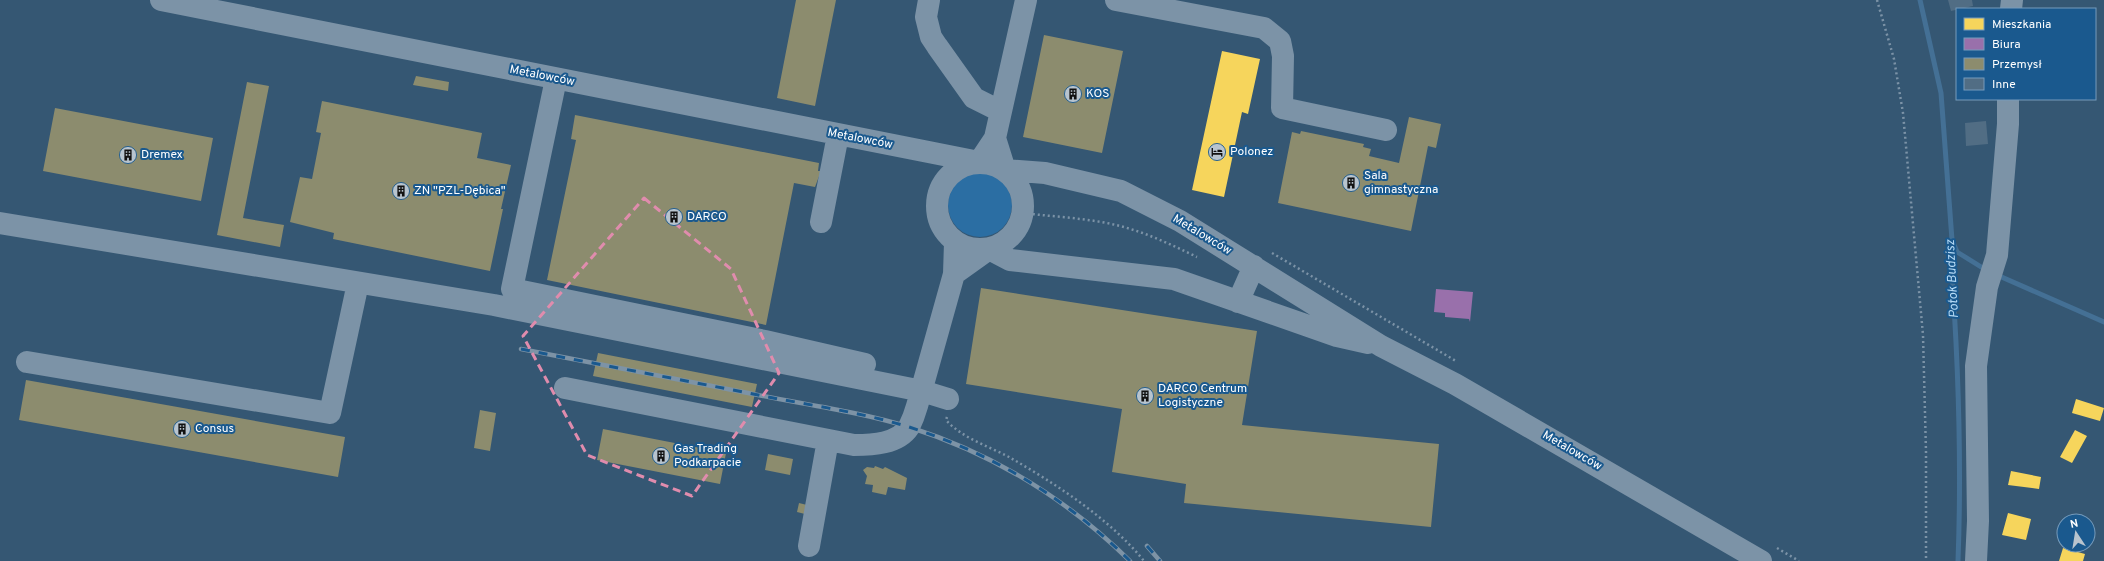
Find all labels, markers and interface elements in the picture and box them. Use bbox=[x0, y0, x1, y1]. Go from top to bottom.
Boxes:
legend bbox=[1956, 8, 2096, 100]
text: Mieszkania bbox=[1992, 17, 2051, 33]
text: Biura bbox=[1992, 37, 2021, 53]
text: Przemysł bbox=[1992, 57, 2042, 73]
street label: Metalowców bbox=[508, 62, 576, 90]
text: Inne bbox=[1992, 77, 2016, 93]
building icon: KOS bbox=[1063, 84, 1083, 104]
place label: KOS bbox=[1086, 86, 1109, 102]
street label: Metalowców bbox=[826, 125, 894, 153]
hotel icon: Polonez bbox=[1207, 142, 1227, 162]
place label: Polonez bbox=[1230, 144, 1273, 160]
building icon: Dremex bbox=[118, 145, 138, 165]
place label: Dremex bbox=[141, 147, 183, 163]
place label: Sala gimnastyczna bbox=[1364, 168, 1438, 198]
building icon: Sala gimnastyczna bbox=[1341, 173, 1361, 193]
building icon: ZN "PZL-Dębica" bbox=[391, 181, 411, 201]
place label: ZN "PZL-Dębica" bbox=[414, 183, 506, 199]
building icon: DARCO bbox=[664, 207, 684, 227]
place label: DARCO bbox=[687, 209, 727, 225]
street label: Metalowców bbox=[1169, 211, 1235, 259]
water label: Potok Budzisz bbox=[1943, 239, 1963, 319]
place label: DARCO Centrum Logistyczne bbox=[1158, 381, 1247, 411]
building icon: DARCO Centrum Logistyczne bbox=[1135, 386, 1155, 406]
building icon: Consus bbox=[172, 419, 192, 439]
place label: Consus bbox=[195, 421, 234, 437]
street label: Metalowców bbox=[1539, 427, 1605, 475]
place label: Gas Trading Podkarpacie bbox=[674, 441, 741, 471]
building icon: Gas Trading Podkarpacie bbox=[651, 446, 671, 466]
north arrow bbox=[2056, 513, 2096, 553]
text: N bbox=[2069, 517, 2079, 532]

